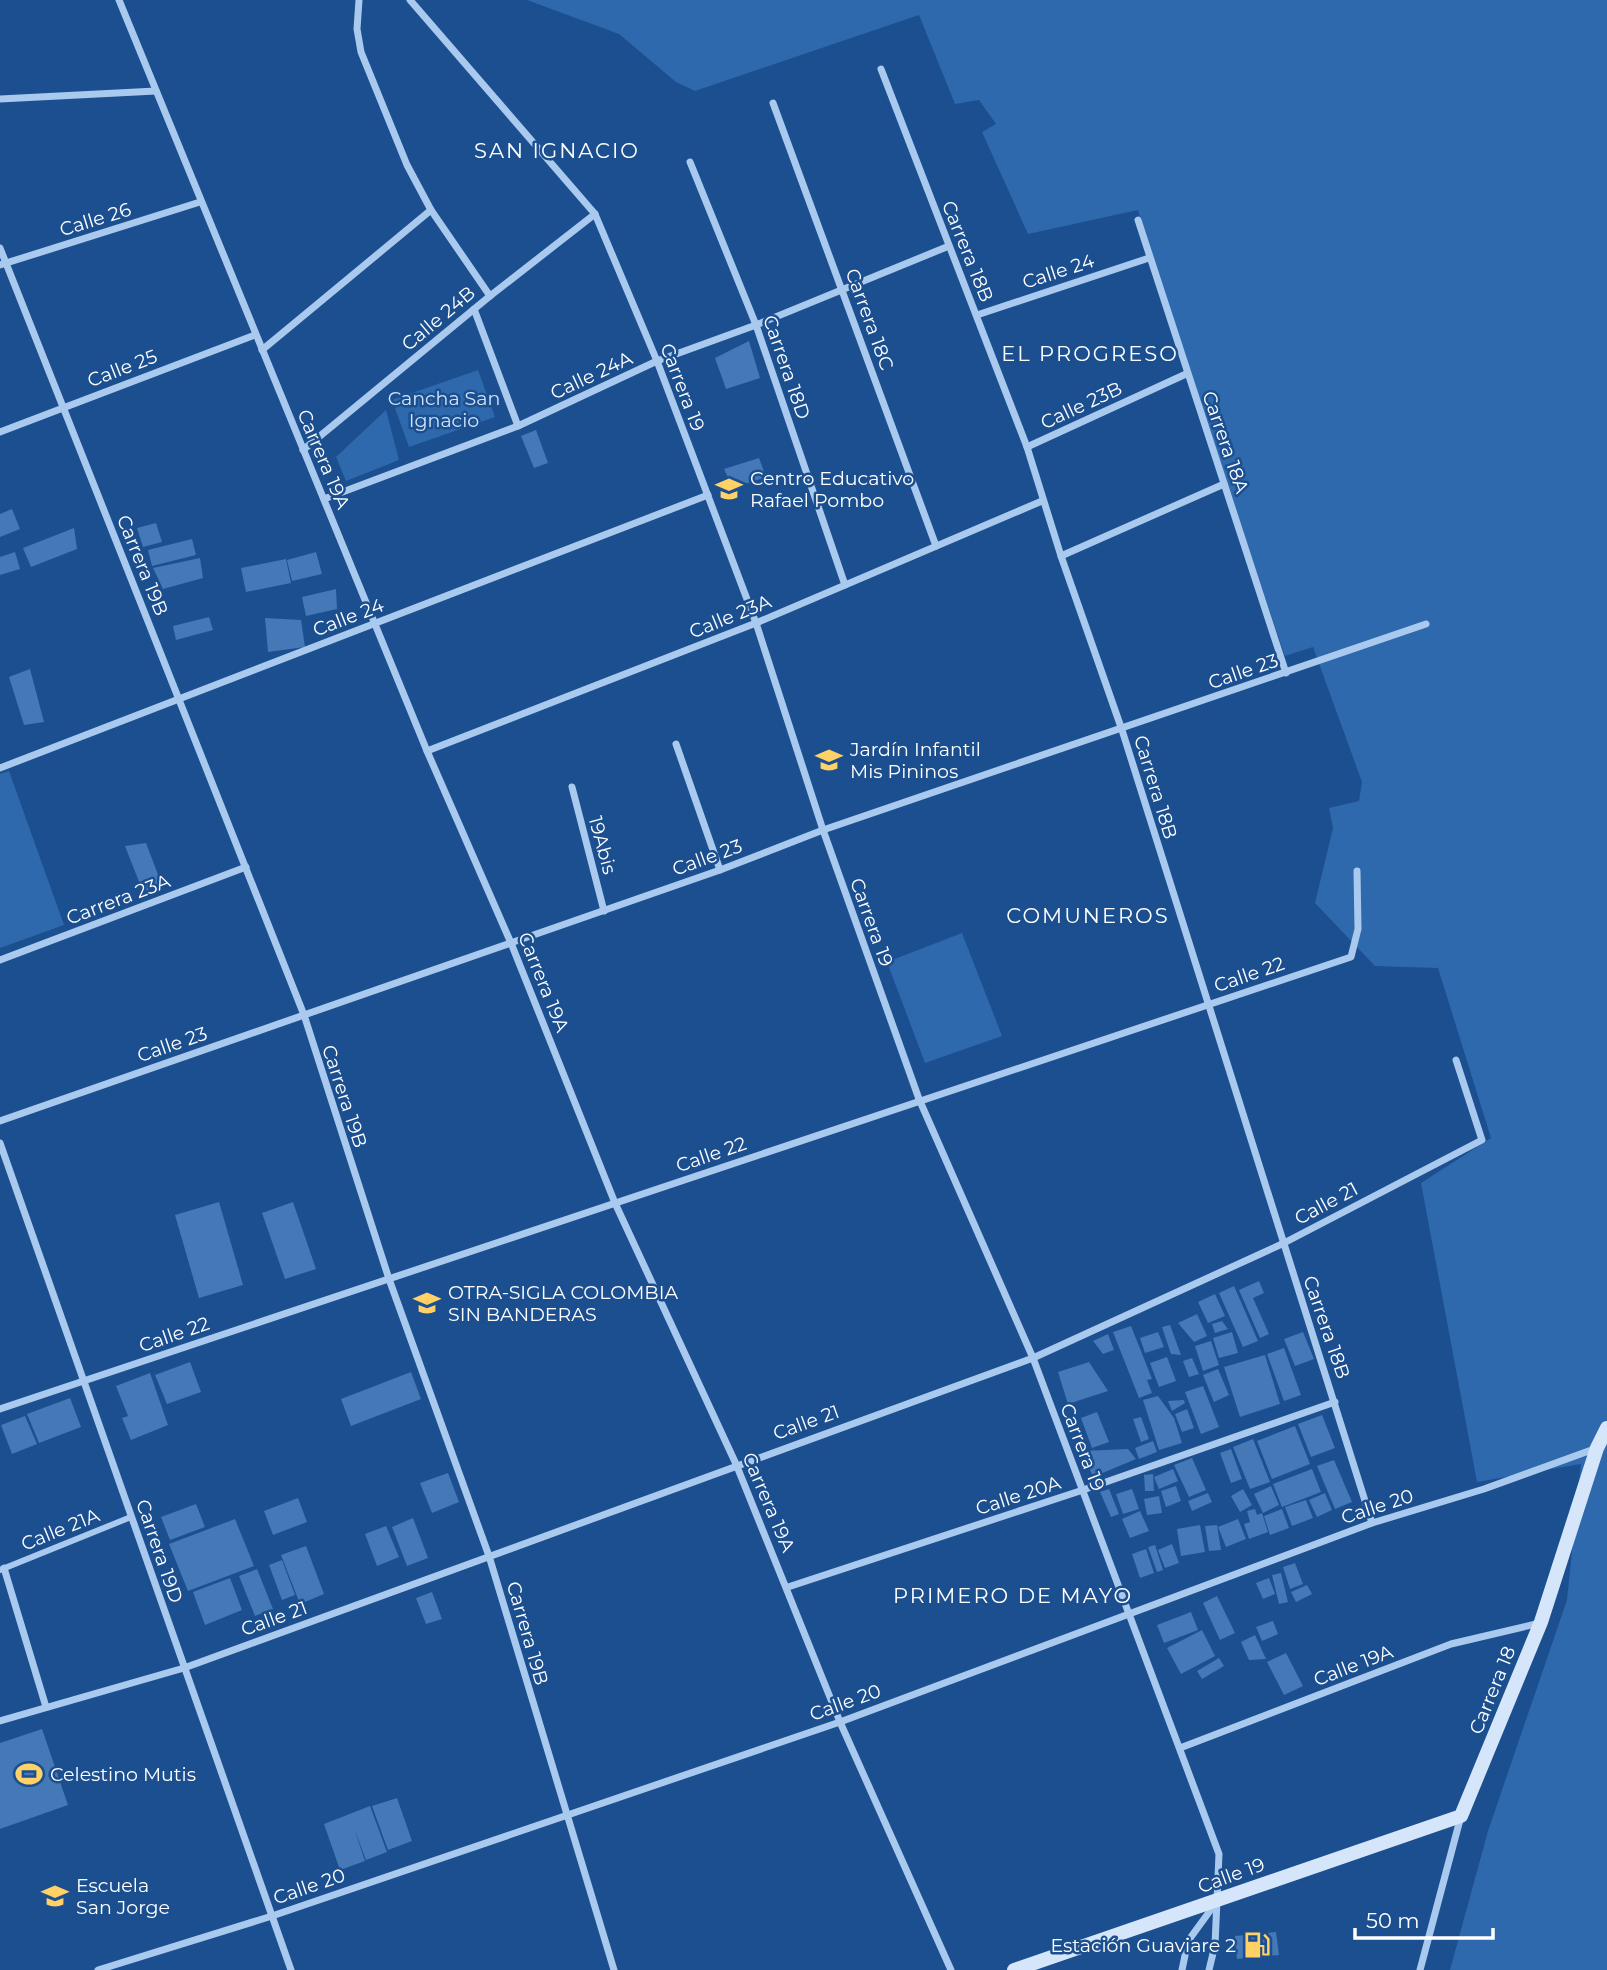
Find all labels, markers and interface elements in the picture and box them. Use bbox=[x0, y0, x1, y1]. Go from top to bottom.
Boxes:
district label: SAN IGNACIO bbox=[474, 138, 640, 163]
street label: Carrera 18B bbox=[937, 197, 998, 305]
street label: Calle 26 bbox=[57, 198, 134, 241]
street label: Calle 24 bbox=[1019, 249, 1097, 294]
street label: Carrera 18C bbox=[841, 265, 899, 373]
street label: Calle 24B bbox=[397, 281, 480, 356]
street label: Carrera 18D bbox=[758, 312, 815, 422]
street label: Carrera 19 bbox=[655, 340, 710, 434]
district label: EL PROGRESO bbox=[1001, 341, 1179, 366]
street label: Calle 25 bbox=[84, 345, 160, 392]
street label: Calle 24A bbox=[547, 346, 636, 404]
street label: Calle 23B bbox=[1037, 377, 1126, 434]
park label: Cancha San Ignacio bbox=[388, 387, 500, 432]
street label: Carrera 18A bbox=[1197, 388, 1254, 497]
street label: Carrera 19A bbox=[292, 406, 355, 513]
place label: Centro Educativo Rafael Pombo bbox=[750, 467, 914, 512]
school or university icon: Centro Educativo Rafael Pombo bbox=[714, 474, 744, 504]
street label: Carrera 19B bbox=[112, 511, 173, 619]
street label: Calle 23A bbox=[686, 589, 775, 643]
street label: Calle 24 bbox=[309, 593, 387, 641]
street label: Calle 23 bbox=[1205, 649, 1281, 694]
street label: Carrera 18B bbox=[1129, 733, 1182, 842]
place label: Jardín Infantil Mis Pininos bbox=[849, 738, 981, 783]
school or university icon: Jardín Infantil Mis Pininos bbox=[814, 745, 844, 775]
street label: 19Abis bbox=[584, 814, 621, 877]
street label: Calle 23 bbox=[669, 834, 745, 881]
street label: Carrera 23A bbox=[63, 869, 174, 930]
street label: Carrera 19 bbox=[845, 875, 898, 969]
district label: COMUNEROS bbox=[1006, 903, 1170, 928]
street label: Carrera 19A bbox=[513, 929, 574, 1036]
street label: Calle 22 bbox=[1211, 952, 1288, 997]
street label: Calle 23 bbox=[134, 1022, 210, 1067]
street label: Carrera 19B bbox=[317, 1042, 372, 1150]
street label: Calle 22 bbox=[673, 1132, 750, 1177]
street label: Calle 21 bbox=[1290, 1177, 1362, 1230]
street label: Carrera 18B bbox=[1298, 1273, 1355, 1382]
place label: OTRA-SIGLA COLOMBIA SIN BANDERAS bbox=[448, 1281, 678, 1326]
school or university icon: OTRA-SIGLA COLOMBIA SIN BANDERAS bbox=[412, 1288, 442, 1318]
street label: Calle 22 bbox=[136, 1312, 213, 1357]
street label: Calle 21 bbox=[770, 1400, 842, 1445]
street label: Carrera 19 bbox=[1055, 1400, 1110, 1494]
street label: Carrera 19A bbox=[737, 1449, 800, 1556]
street label: Calle 20A bbox=[973, 1471, 1064, 1520]
street label: Calle 20 bbox=[1338, 1484, 1416, 1529]
street label: Carrera 19D bbox=[131, 1496, 188, 1606]
street label: Calle 21A bbox=[18, 1503, 103, 1556]
street label: Carrera 19B bbox=[502, 1579, 553, 1688]
district label: PRIMERO DE MAYO bbox=[893, 1583, 1133, 1608]
street label: Calle 21 bbox=[238, 1596, 310, 1641]
street label: Calle 19A bbox=[1310, 1640, 1396, 1691]
street label: Carrera 18 bbox=[1464, 1643, 1521, 1738]
street label: Calle 20 bbox=[806, 1679, 884, 1726]
sports icon: Celestino Mutis bbox=[14, 1759, 44, 1789]
place label: Celestino Mutis bbox=[50, 1763, 196, 1786]
street label: Calle 19 bbox=[1195, 1853, 1268, 1898]
street label: Calle 20 bbox=[270, 1863, 348, 1909]
place label: Escuela San Jorge bbox=[76, 1874, 170, 1919]
school or university icon: Escuela San Jorge bbox=[40, 1881, 70, 1911]
scale bar bbox=[1355, 1896, 1493, 1940]
text: 50 m bbox=[1366, 1908, 1420, 1933]
fuel station icon: Estación Guaviare 2 bbox=[1242, 1930, 1272, 1960]
place label: Estación Guaviare 2 bbox=[1051, 1934, 1236, 1957]

